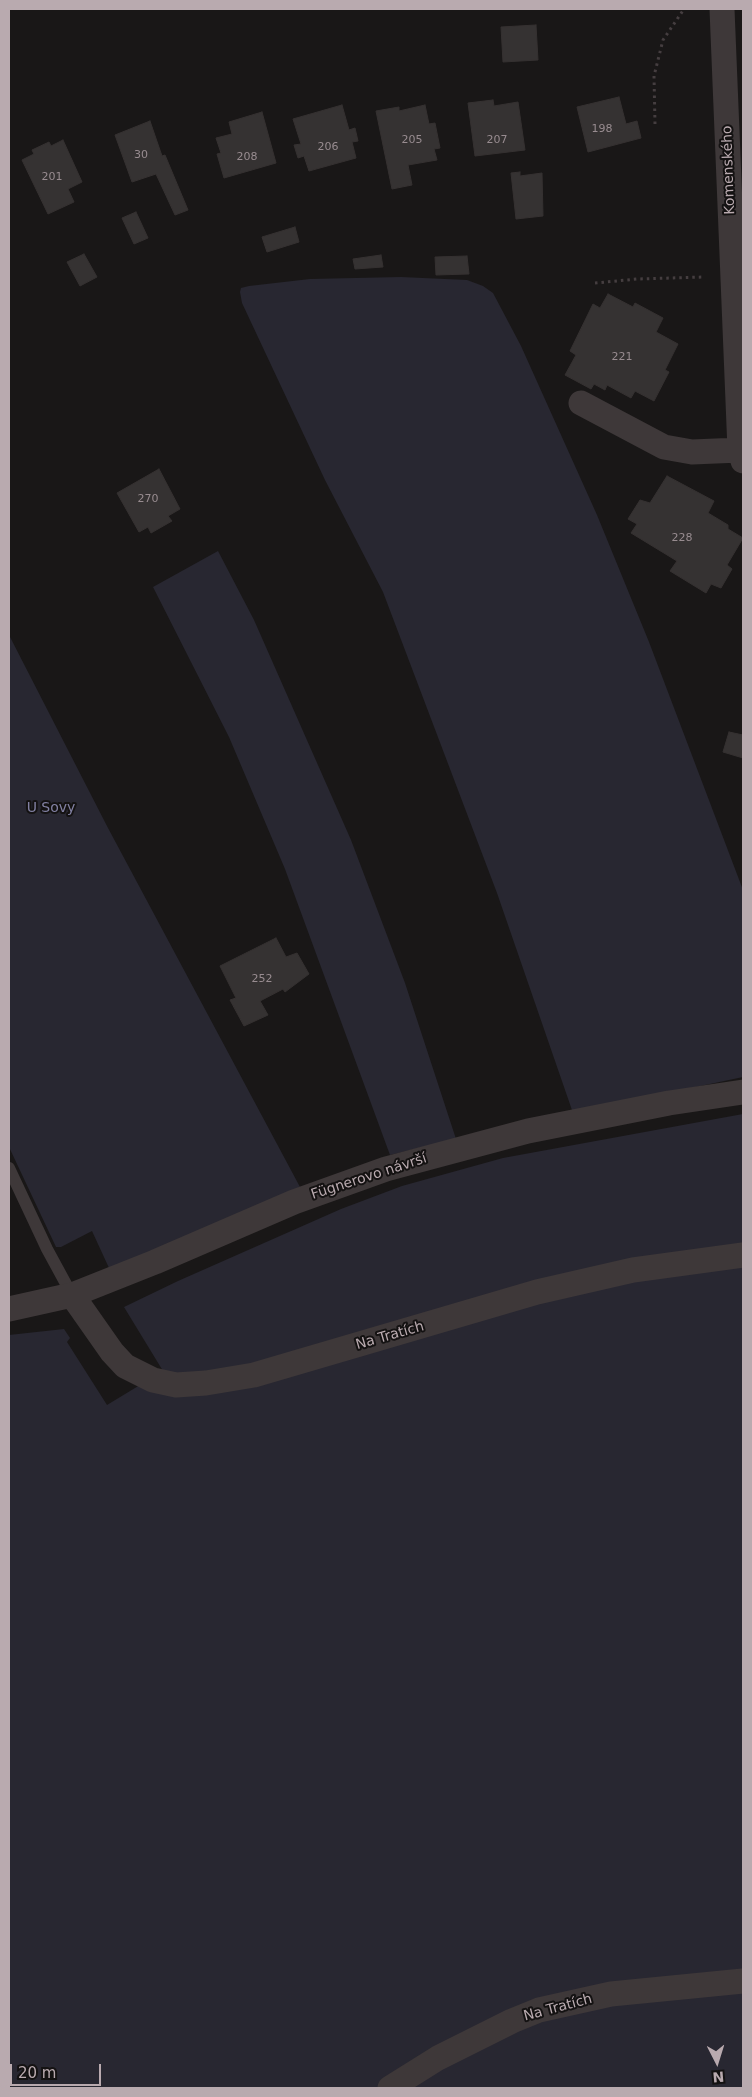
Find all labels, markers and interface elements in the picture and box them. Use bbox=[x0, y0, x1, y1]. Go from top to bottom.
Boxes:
house number: 198 bbox=[592, 122, 612, 136]
street label: Komenského bbox=[719, 125, 739, 215]
house number: 205 bbox=[402, 133, 422, 147]
house number: 207 bbox=[487, 133, 507, 147]
house number: 206 bbox=[318, 140, 338, 154]
house number: 30 bbox=[134, 148, 148, 162]
house number: 208 bbox=[237, 150, 257, 164]
house number: 201 bbox=[42, 170, 62, 184]
house number: 221 bbox=[612, 350, 632, 364]
house number: 270 bbox=[138, 492, 158, 506]
house number: 228 bbox=[672, 531, 692, 545]
park label: U Sovy bbox=[27, 800, 75, 816]
house number: 252 bbox=[252, 972, 272, 986]
street label: Fügnerovo návrší bbox=[309, 1150, 429, 1204]
street label: Na Tratích bbox=[354, 1318, 426, 1354]
street label: Na Tratích bbox=[522, 1991, 594, 2025]
north arrow bbox=[692, 2037, 742, 2087]
scale bar bbox=[12, 2054, 104, 2086]
text: 20 m bbox=[18, 2064, 56, 2082]
text: N bbox=[712, 2068, 725, 2085]

